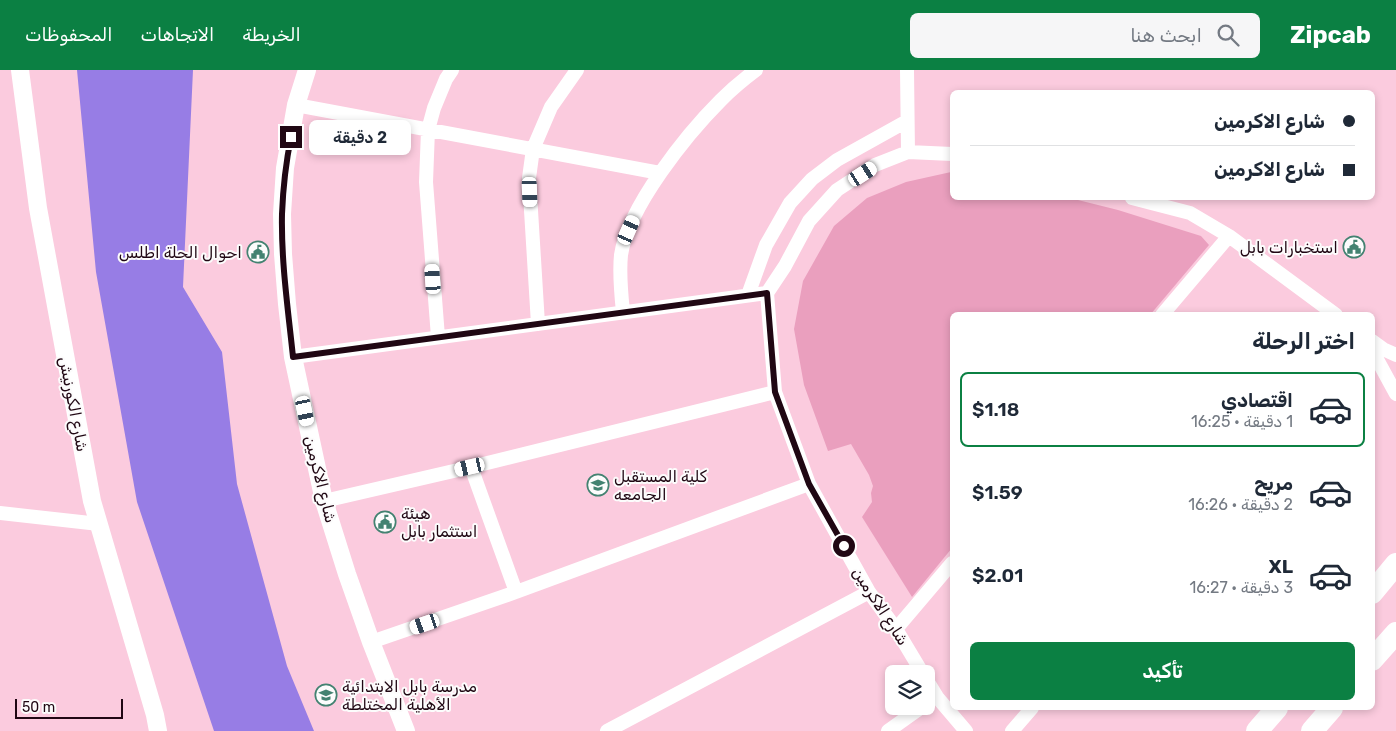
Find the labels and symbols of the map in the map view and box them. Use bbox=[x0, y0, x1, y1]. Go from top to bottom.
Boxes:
callout: 2 دقيقة bbox=[308, 120, 411, 154]
route end bbox=[280, 126, 302, 148]
car bbox=[846, 160, 879, 188]
car bbox=[521, 177, 538, 207]
car bbox=[616, 213, 641, 247]
public building icon: استخبارات بابل bbox=[1342, 235, 1366, 259]
place label: استخبارات بابل bbox=[1240, 238, 1338, 258]
public building icon: احوال الحلة اطلس bbox=[246, 240, 270, 264]
place label: احوال الحلة اطلس bbox=[119, 243, 242, 263]
car bbox=[424, 264, 441, 294]
street label: شارع الكورنيش bbox=[53, 355, 92, 454]
car bbox=[294, 395, 315, 427]
street label: شارع الاكرمين bbox=[299, 434, 341, 525]
car bbox=[453, 456, 486, 478]
place label: كلية المستقبل الجامعه bbox=[614, 467, 708, 504]
school or university icon: كلية المستقبل الجامعه bbox=[586, 473, 610, 497]
place label: هيئة استثمار بابل bbox=[401, 504, 477, 542]
public building icon: هيئة استثمار بابل bbox=[373, 510, 397, 534]
route start bbox=[833, 535, 855, 557]
street label: شارع الاكرمين bbox=[847, 564, 913, 650]
car bbox=[408, 612, 441, 636]
place label: مدرسة بابل الابتدائية الأهلية المختلطة bbox=[342, 677, 477, 714]
school or university icon: مدرسة بابل الابتدائية الأهلية المختلطة bbox=[314, 683, 338, 707]
scale bar bbox=[15, 696, 122, 719]

